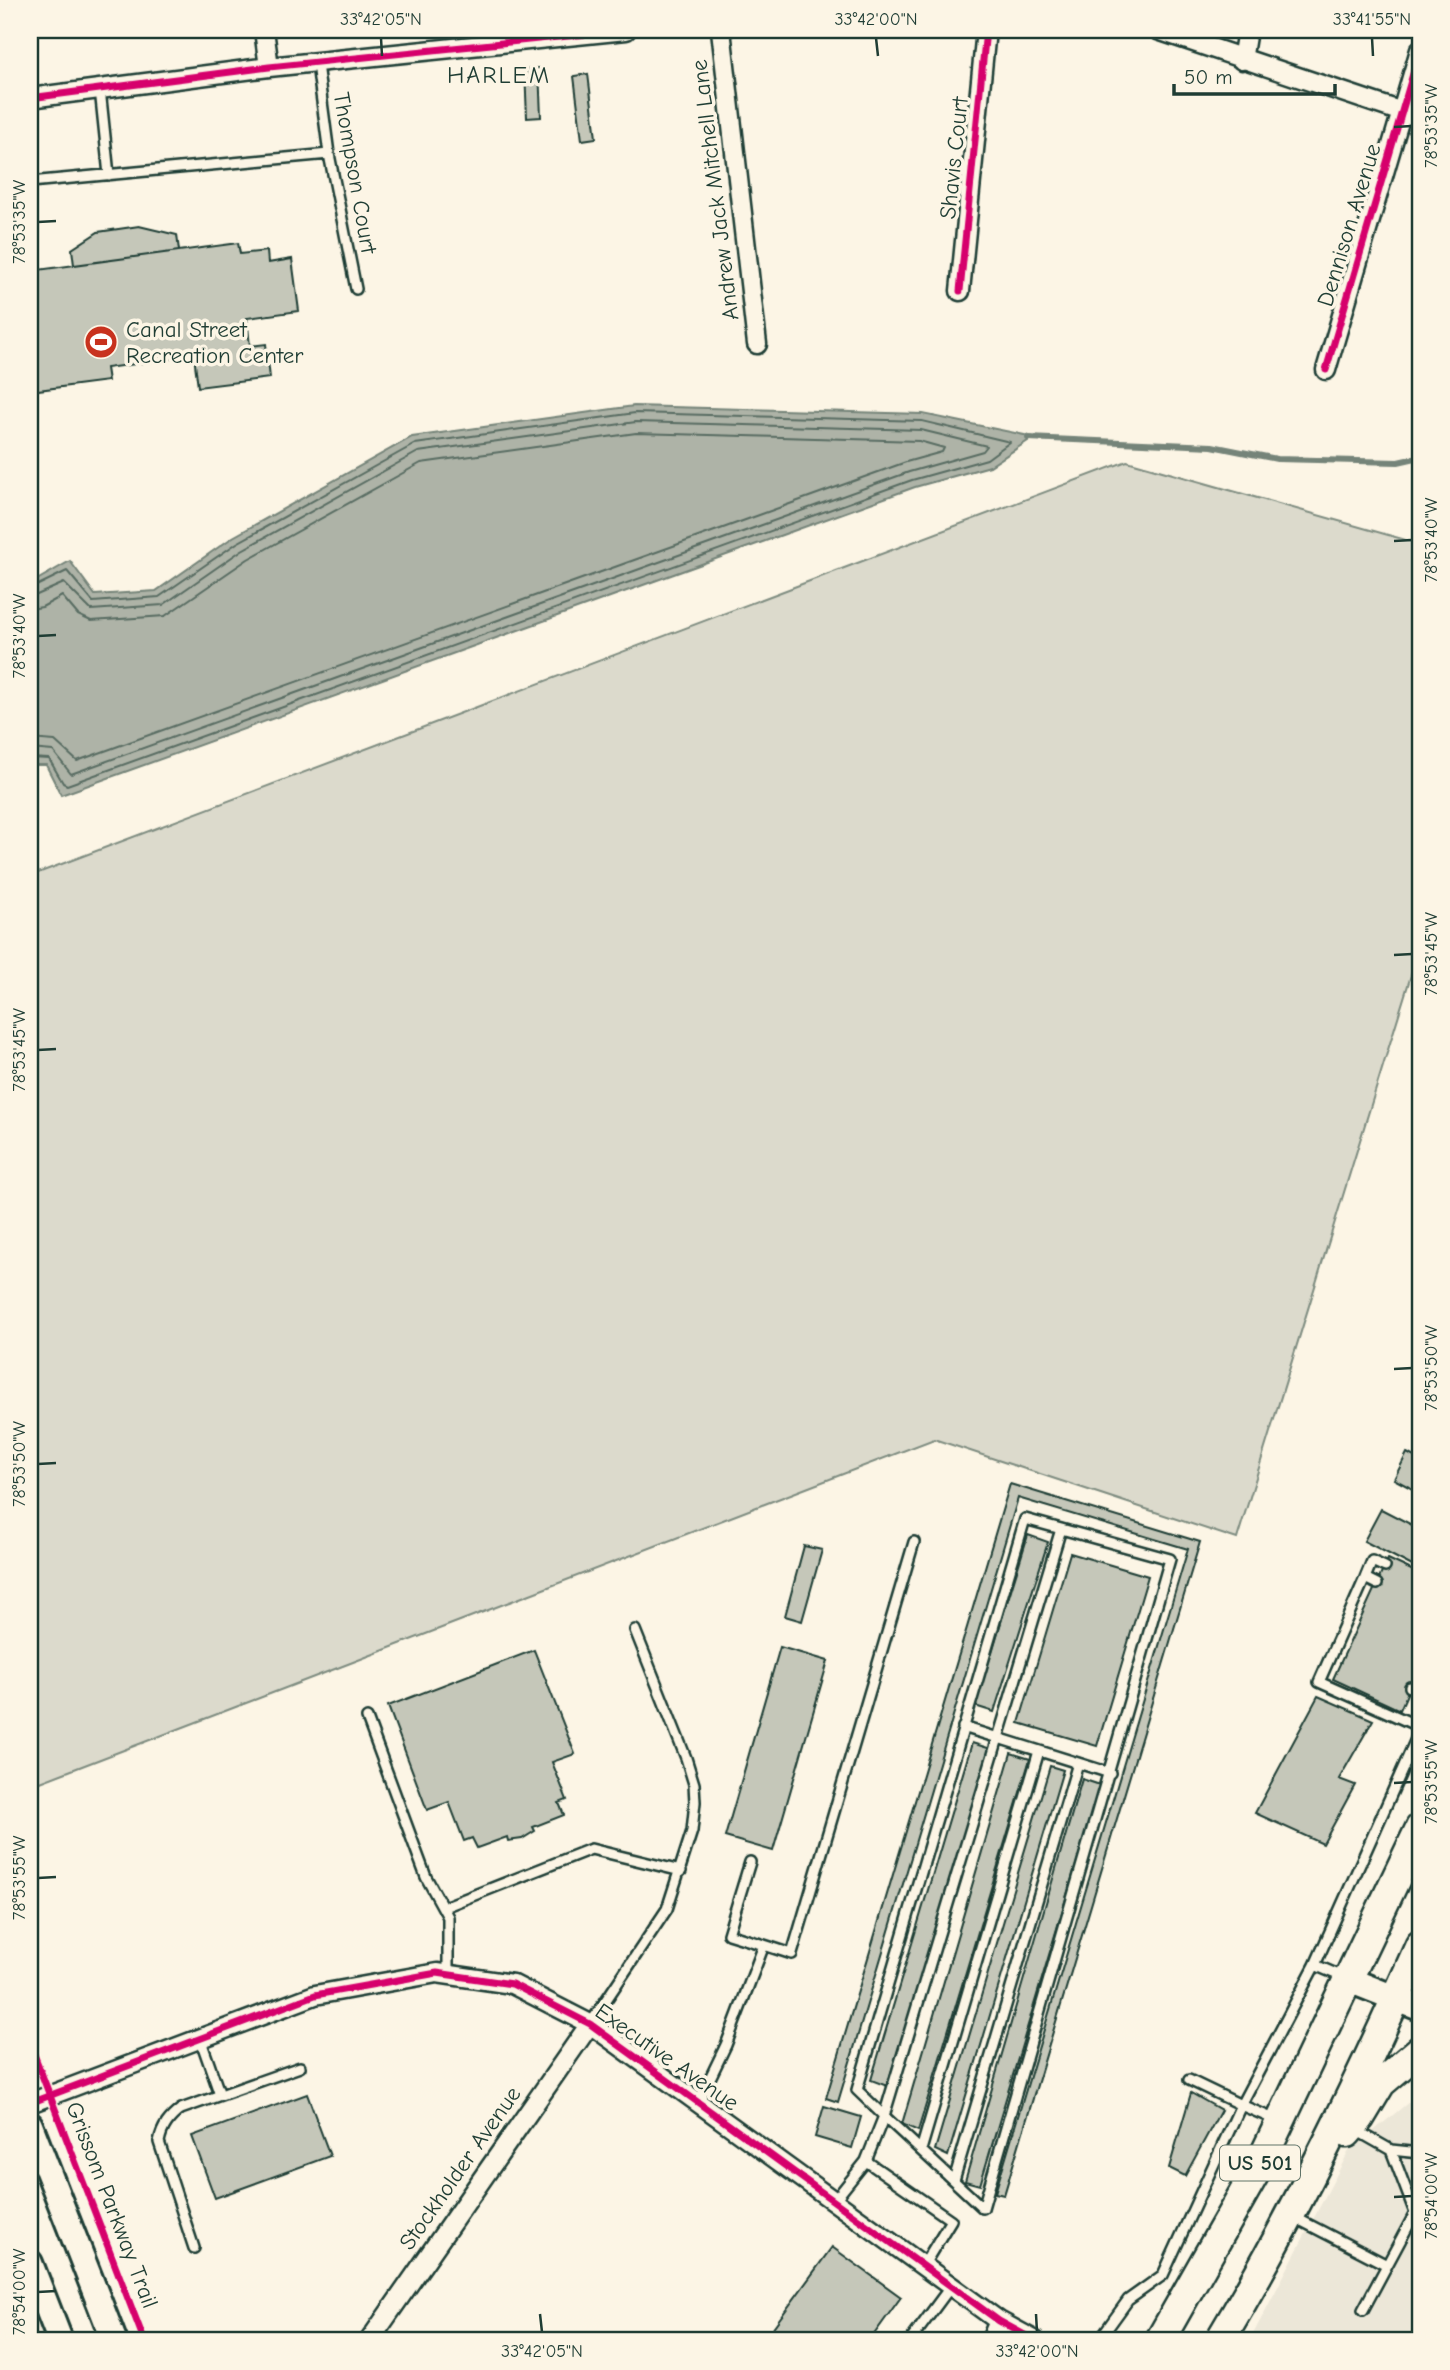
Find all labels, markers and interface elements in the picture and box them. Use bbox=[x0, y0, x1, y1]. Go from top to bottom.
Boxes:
text: 33°42'05"N bbox=[340, 9, 422, 30]
text: 33°42'00"N bbox=[834, 9, 918, 30]
text: 33°41'55"N bbox=[1333, 9, 1411, 30]
scale bar bbox=[1174, 52, 1334, 96]
street label: Andrew Jack Mitchell Lane bbox=[686, 58, 744, 322]
district label: HARLEM bbox=[447, 61, 551, 89]
text: 50 m bbox=[1184, 65, 1233, 89]
text: 78°53'35"W bbox=[1421, 84, 1442, 168]
street label: Thompson Court bbox=[328, 90, 383, 257]
street label: Shavis Court bbox=[934, 94, 974, 220]
street label: Dennison Avenue bbox=[1311, 140, 1387, 310]
text: 78°53'35"W bbox=[9, 180, 30, 264]
place label: Canal Street Recreation Center bbox=[126, 316, 304, 369]
sports icon: Canal Street Recreation Center bbox=[82, 323, 120, 361]
text: 78°53'40"W bbox=[1421, 497, 1442, 582]
text: 78°53'40"W bbox=[9, 593, 30, 678]
text: 78°53'45"W bbox=[1421, 912, 1442, 996]
text: 78°53'45"W bbox=[9, 1008, 30, 1092]
text: 78°53'50"W bbox=[1421, 1325, 1442, 1411]
text: 78°53'50"W bbox=[9, 1421, 30, 1507]
text: 78°53'55"W bbox=[1421, 1739, 1442, 1824]
text: 78°53'55"W bbox=[9, 1835, 30, 1920]
street label: Executive Avenue bbox=[590, 1998, 744, 2116]
street label: Stockholder Avenue bbox=[394, 2081, 526, 2255]
street label: Grissom Parkway Trail bbox=[60, 2098, 164, 2312]
road number: US 501 bbox=[1220, 2146, 1300, 2180]
text: 78°54'00"W bbox=[1421, 2152, 1442, 2239]
text: 78°54'00"W bbox=[9, 2248, 30, 2335]
text: 33°42'05"N bbox=[501, 2341, 583, 2362]
text: 33°42'00"N bbox=[995, 2341, 1079, 2362]

